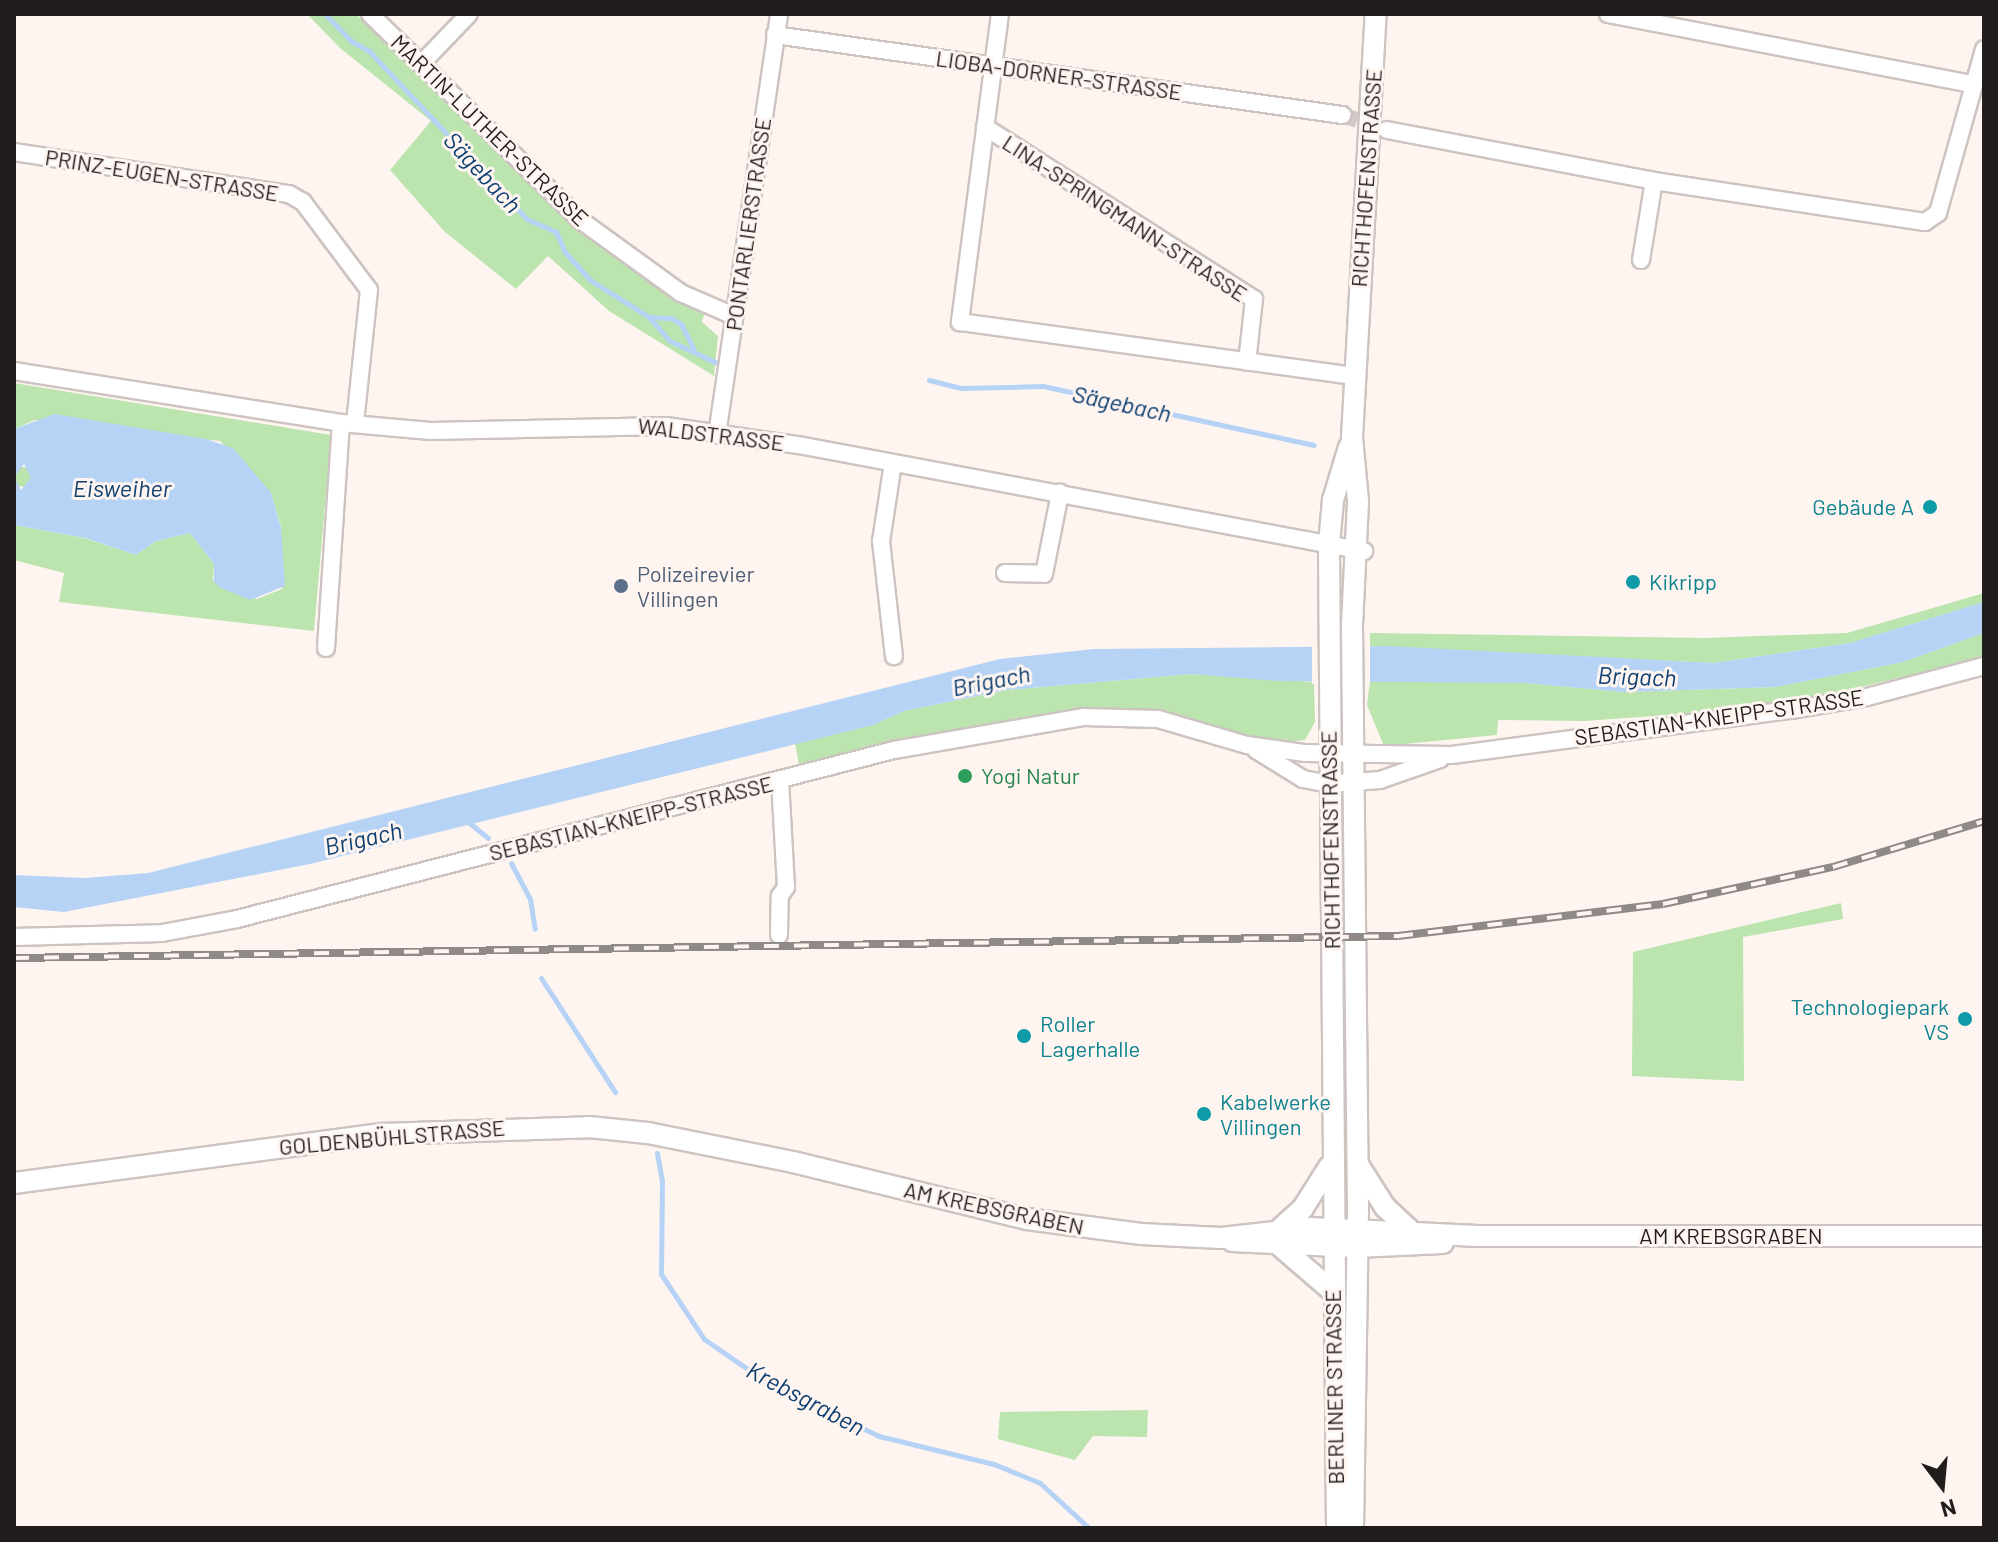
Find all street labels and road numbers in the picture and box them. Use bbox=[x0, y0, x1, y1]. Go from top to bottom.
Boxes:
street label: MARTIN-LUTHER-STRASSE bbox=[386, 29, 594, 231]
street label: LIOBA-DORNER-STRASSE bbox=[934, 45, 1184, 105]
street label: RICHTHOFENSTRASSE bbox=[1345, 68, 1387, 288]
street label: PONTARLIERSTRASSE bbox=[720, 116, 776, 332]
street label: LINA-SPRINGMANN-STRASSE bbox=[998, 129, 1252, 307]
street label: PRINZ-EUGEN-STRASSE bbox=[43, 143, 281, 207]
street label: WALDSTRASSE bbox=[636, 412, 786, 456]
street label: SEBASTIAN-KNEIPP-STRASSE bbox=[1573, 684, 1865, 750]
street label: RICHTHOFENSTRASSE bbox=[1315, 730, 1345, 950]
street label: SEBASTIAN-KNEIPP-STRASSE bbox=[486, 770, 776, 866]
street label: GOLDENBÜHLSTRASSE bbox=[278, 1114, 506, 1160]
street label: AM KREBSGRABEN bbox=[902, 1176, 1086, 1240]
street label: AM KREBSGRABEN bbox=[1639, 1223, 1823, 1249]
street label: BERLINER STRASSE bbox=[1319, 1289, 1349, 1485]

